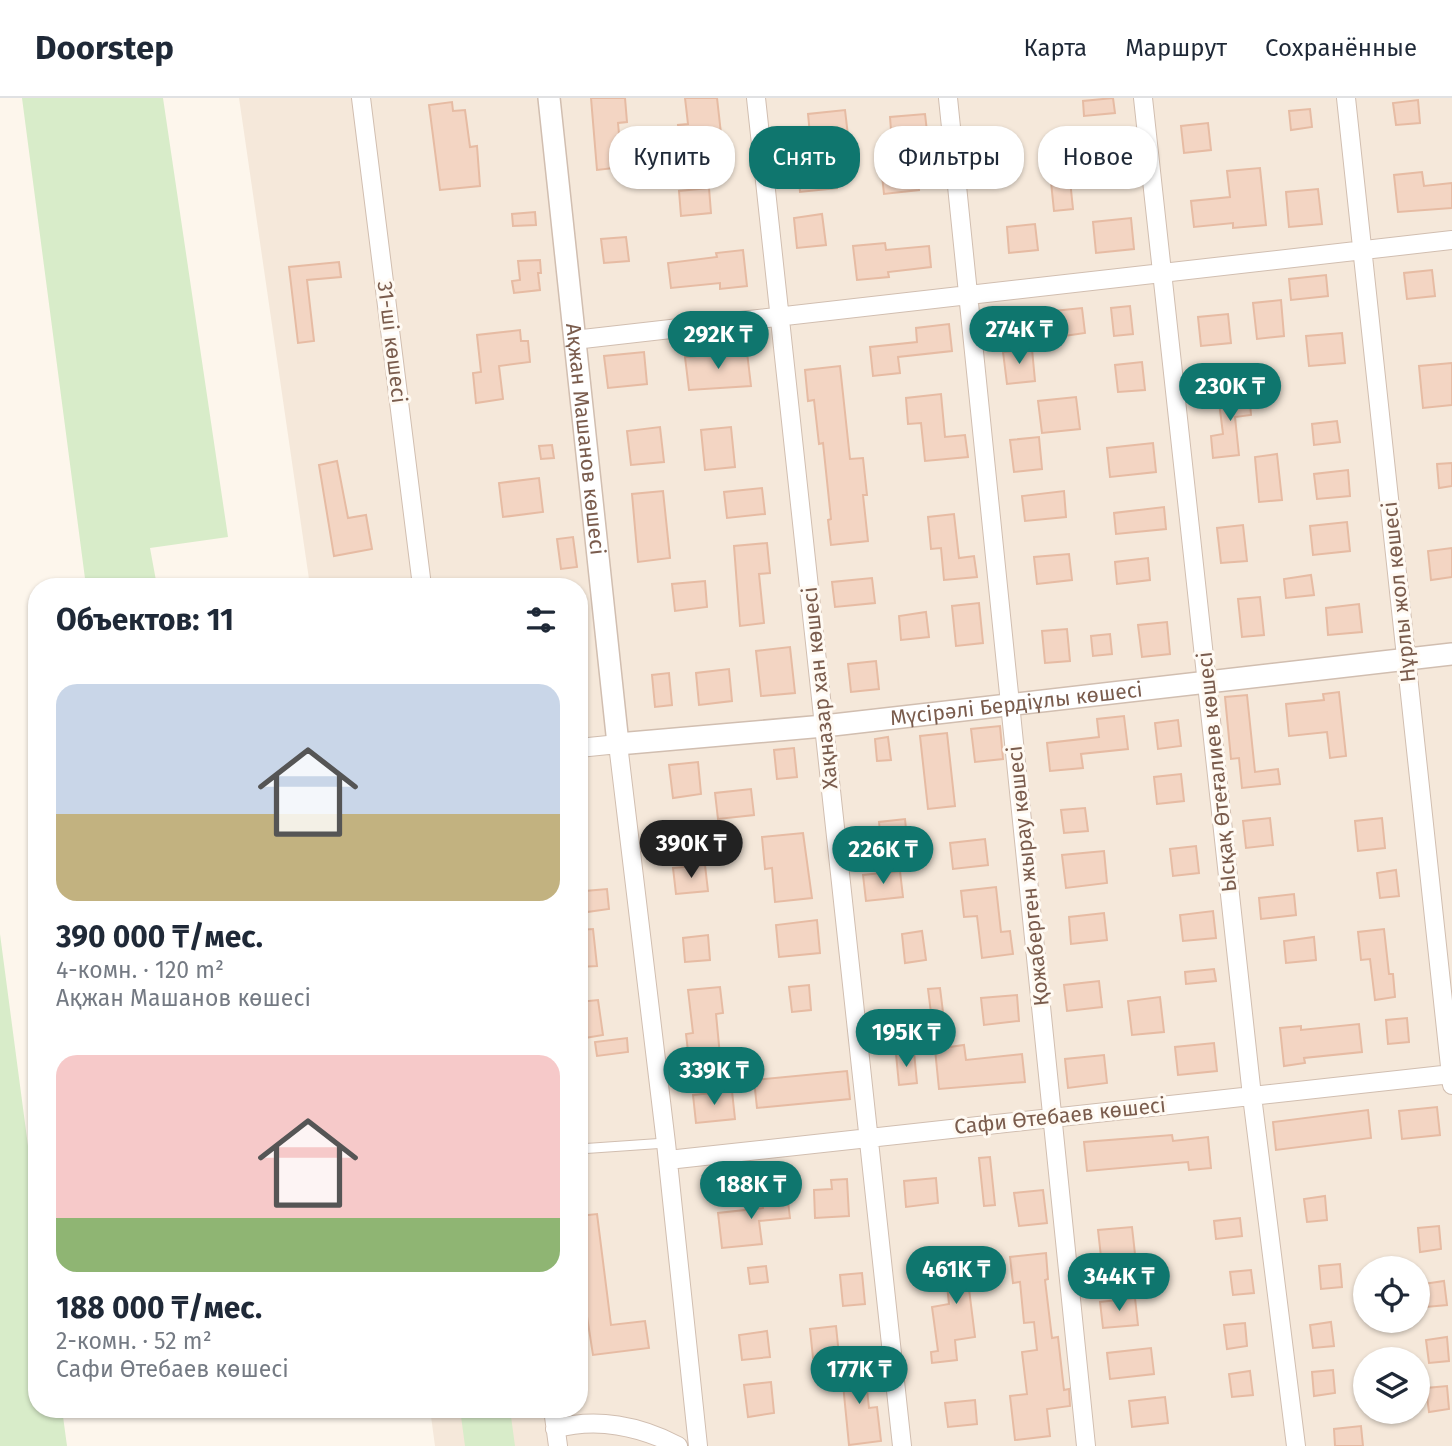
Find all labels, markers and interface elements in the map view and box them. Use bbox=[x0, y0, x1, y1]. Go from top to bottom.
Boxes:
text: Doorstep bbox=[35, 28, 174, 68]
text: Карта bbox=[1024, 34, 1087, 62]
text: Маршрут bbox=[1125, 34, 1227, 62]
text: Сохранённые bbox=[1265, 34, 1417, 62]
chip: Купить bbox=[609, 126, 735, 189]
chip: Снять bbox=[749, 126, 860, 189]
chip: Фильтры bbox=[874, 126, 1024, 189]
chip: Новое bbox=[1038, 126, 1157, 189]
street label: 31-ші көшесі bbox=[372, 279, 412, 405]
pin: 274K ₸ bbox=[962, 306, 1076, 366]
pin: 292K ₸ bbox=[661, 312, 775, 371]
text: 274K ₸ bbox=[985, 315, 1053, 343]
text: 292K ₸ bbox=[684, 320, 752, 348]
street label: Ақжан Машанов көшесі bbox=[560, 322, 611, 556]
pin: 230K ₸ bbox=[1173, 364, 1287, 423]
text: 230K ₸ bbox=[1195, 372, 1265, 400]
street label: Нұрлы жол көшесі bbox=[1377, 500, 1421, 684]
street label: Хақназар хан көшесі bbox=[796, 585, 844, 791]
icon: filters bbox=[522, 601, 560, 639]
text: Объектов: 11 bbox=[56, 602, 234, 638]
street label: Ысқақ Өтеғалиев көшесі bbox=[1191, 651, 1243, 893]
street label: Мүсірәлі Бердіұлы көшесі bbox=[889, 677, 1144, 731]
icon: home bbox=[245, 729, 371, 855]
street label: Қожаберген жырау көшесі bbox=[1001, 745, 1055, 1007]
pin: 390K ₸ bbox=[634, 820, 748, 880]
pin: 226K ₸ bbox=[826, 826, 940, 886]
text: 390K ₸ bbox=[656, 829, 726, 857]
text: 226K ₸ bbox=[848, 835, 918, 863]
text: 390 000 ₸/мес. bbox=[56, 919, 263, 955]
text: 4-комн. · 120 m² bbox=[56, 956, 224, 984]
text: Ақжан Машанов көшесі bbox=[56, 984, 311, 1012]
pin: 195K ₸ bbox=[849, 1010, 963, 1069]
text: 195K ₸ bbox=[872, 1018, 940, 1046]
pin: 339K ₸ bbox=[657, 1048, 771, 1107]
text: 339K ₸ bbox=[679, 1056, 749, 1084]
street label: Сафи Өтебаев көшесі bbox=[953, 1092, 1167, 1140]
icon: home bbox=[245, 1100, 371, 1226]
pin: 188K ₸ bbox=[694, 1162, 808, 1221]
text: 188K ₸ bbox=[716, 1170, 786, 1198]
pin: 461K ₸ bbox=[899, 1246, 1013, 1306]
pin: 344K ₸ bbox=[1062, 1254, 1176, 1313]
text: 461K ₸ bbox=[922, 1255, 990, 1283]
map controls bbox=[1353, 1256, 1430, 1424]
button: locate bbox=[1353, 1256, 1430, 1333]
text: 344K ₸ bbox=[1084, 1262, 1154, 1290]
text: 188 000 ₸/мес. bbox=[56, 1290, 262, 1326]
text: 2-комн. · 52 m² bbox=[56, 1327, 212, 1355]
pin: 177K ₸ bbox=[802, 1346, 916, 1406]
button: layers bbox=[1353, 1347, 1430, 1424]
text: Сафи Өтебаев көшесі bbox=[56, 1355, 289, 1383]
text: 177K ₸ bbox=[827, 1355, 891, 1383]

